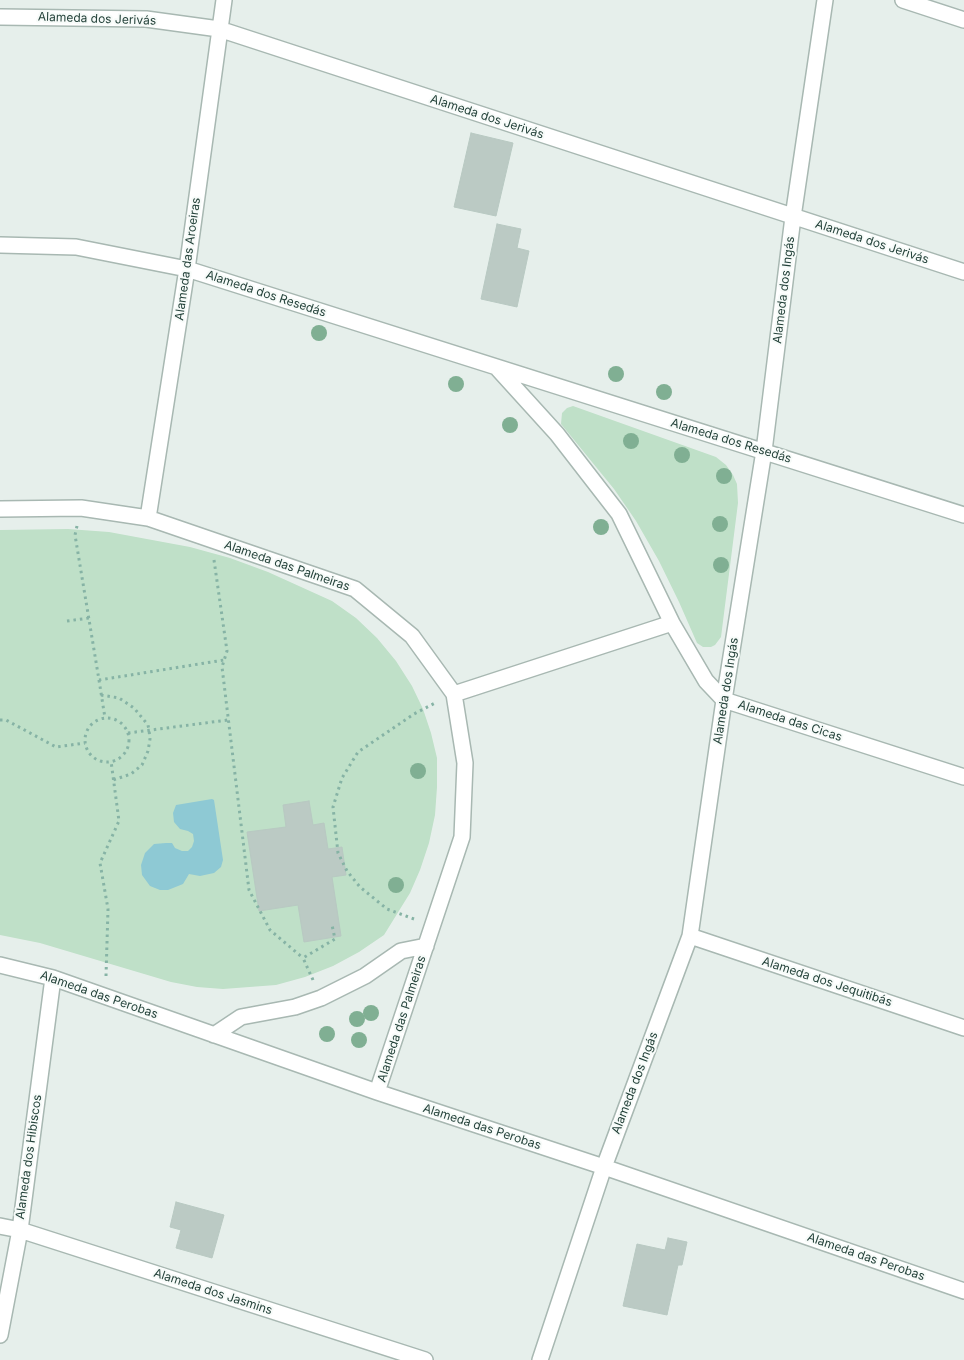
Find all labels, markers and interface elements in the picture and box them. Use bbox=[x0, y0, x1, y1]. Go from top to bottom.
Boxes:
street label: Alameda dos Jerivás bbox=[38, 10, 156, 28]
street label: Alameda dos Jerivás bbox=[428, 92, 546, 142]
street label: Alameda das Aroeiras bbox=[172, 197, 204, 321]
street label: Alameda dos Jerivás bbox=[813, 217, 931, 267]
street label: Alameda dos Ingás bbox=[770, 236, 798, 344]
street label: Alameda dos Resedás bbox=[204, 268, 328, 320]
street label: Alameda dos Resedás bbox=[669, 416, 793, 466]
street label: Alameda das Palmeiras bbox=[222, 538, 352, 594]
street label: Alameda dos Ingás bbox=[710, 637, 742, 745]
street label: Alameda das Cicas bbox=[736, 697, 844, 745]
street label: Alameda das Palmeiras bbox=[375, 954, 429, 1084]
street label: Alameda dos Jequitibás bbox=[760, 954, 894, 1010]
street label: Alameda das Perobas bbox=[38, 968, 160, 1022]
street label: Alameda dos Ingás bbox=[609, 1030, 661, 1136]
street label: Alameda dos Hibiscos bbox=[13, 1094, 45, 1220]
street label: Alameda das Perobas bbox=[421, 1101, 543, 1153]
street label: Alameda das Perobas bbox=[805, 1230, 927, 1284]
street label: Alameda dos Jasmins bbox=[152, 1266, 274, 1318]

